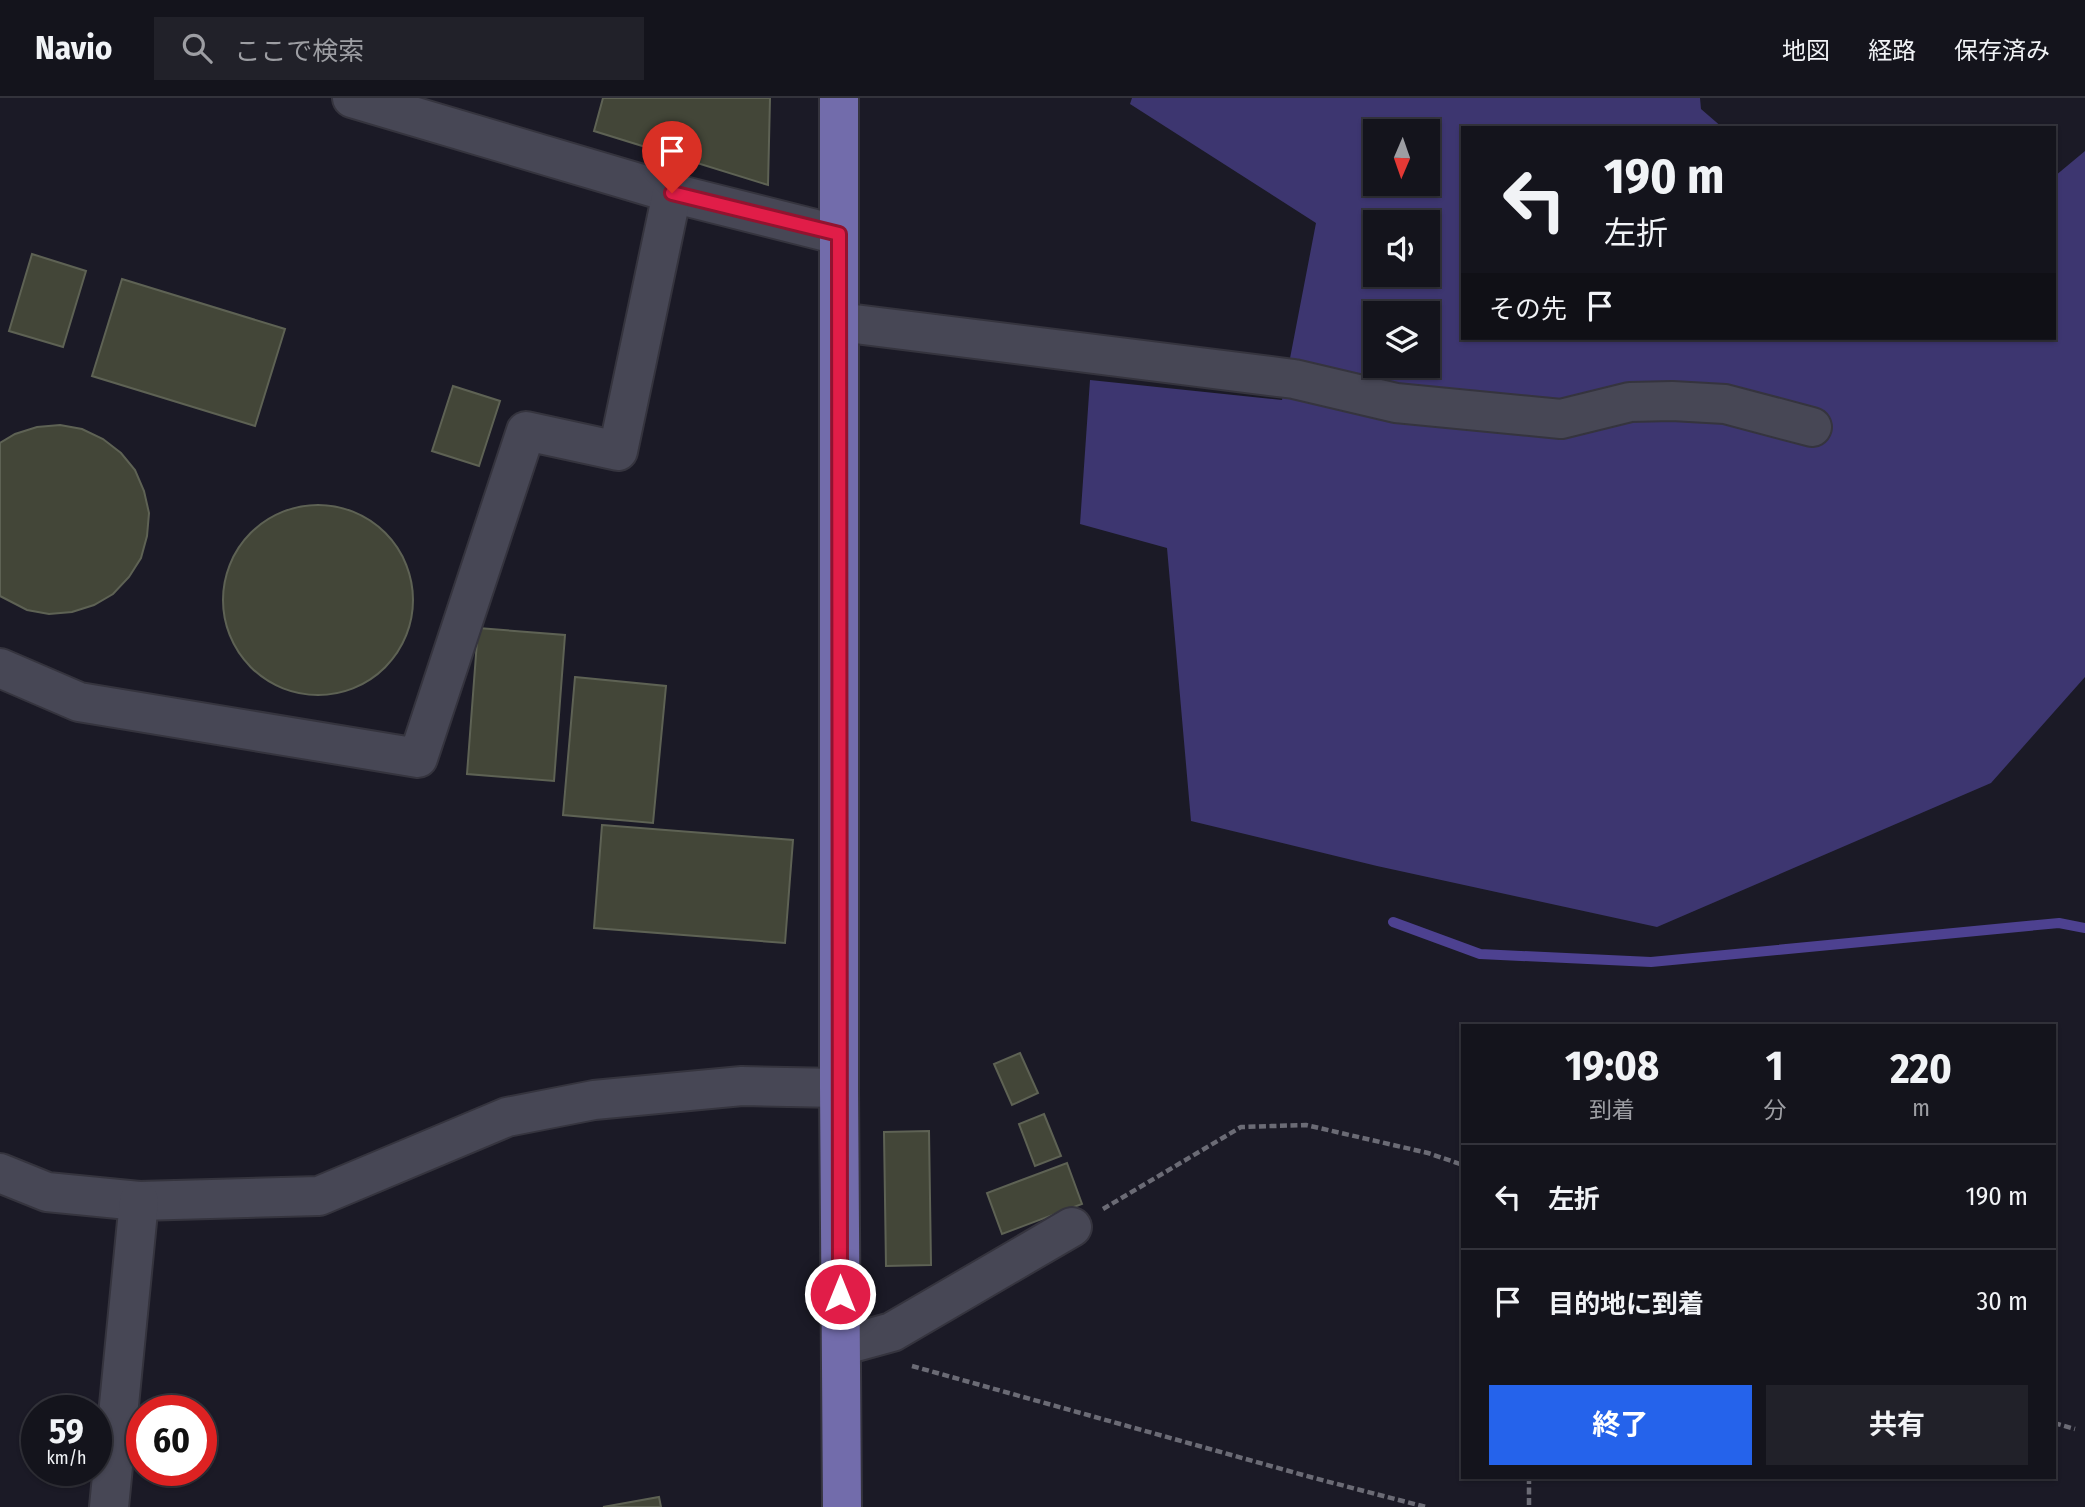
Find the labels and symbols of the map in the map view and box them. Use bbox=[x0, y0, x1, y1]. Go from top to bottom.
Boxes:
north arrow bbox=[1363, 119, 1440, 196]
pin bbox=[642, 121, 702, 193]
position arrow bbox=[803, 1257, 877, 1331]
speed limit sign: 60 bbox=[126, 1395, 217, 1486]

